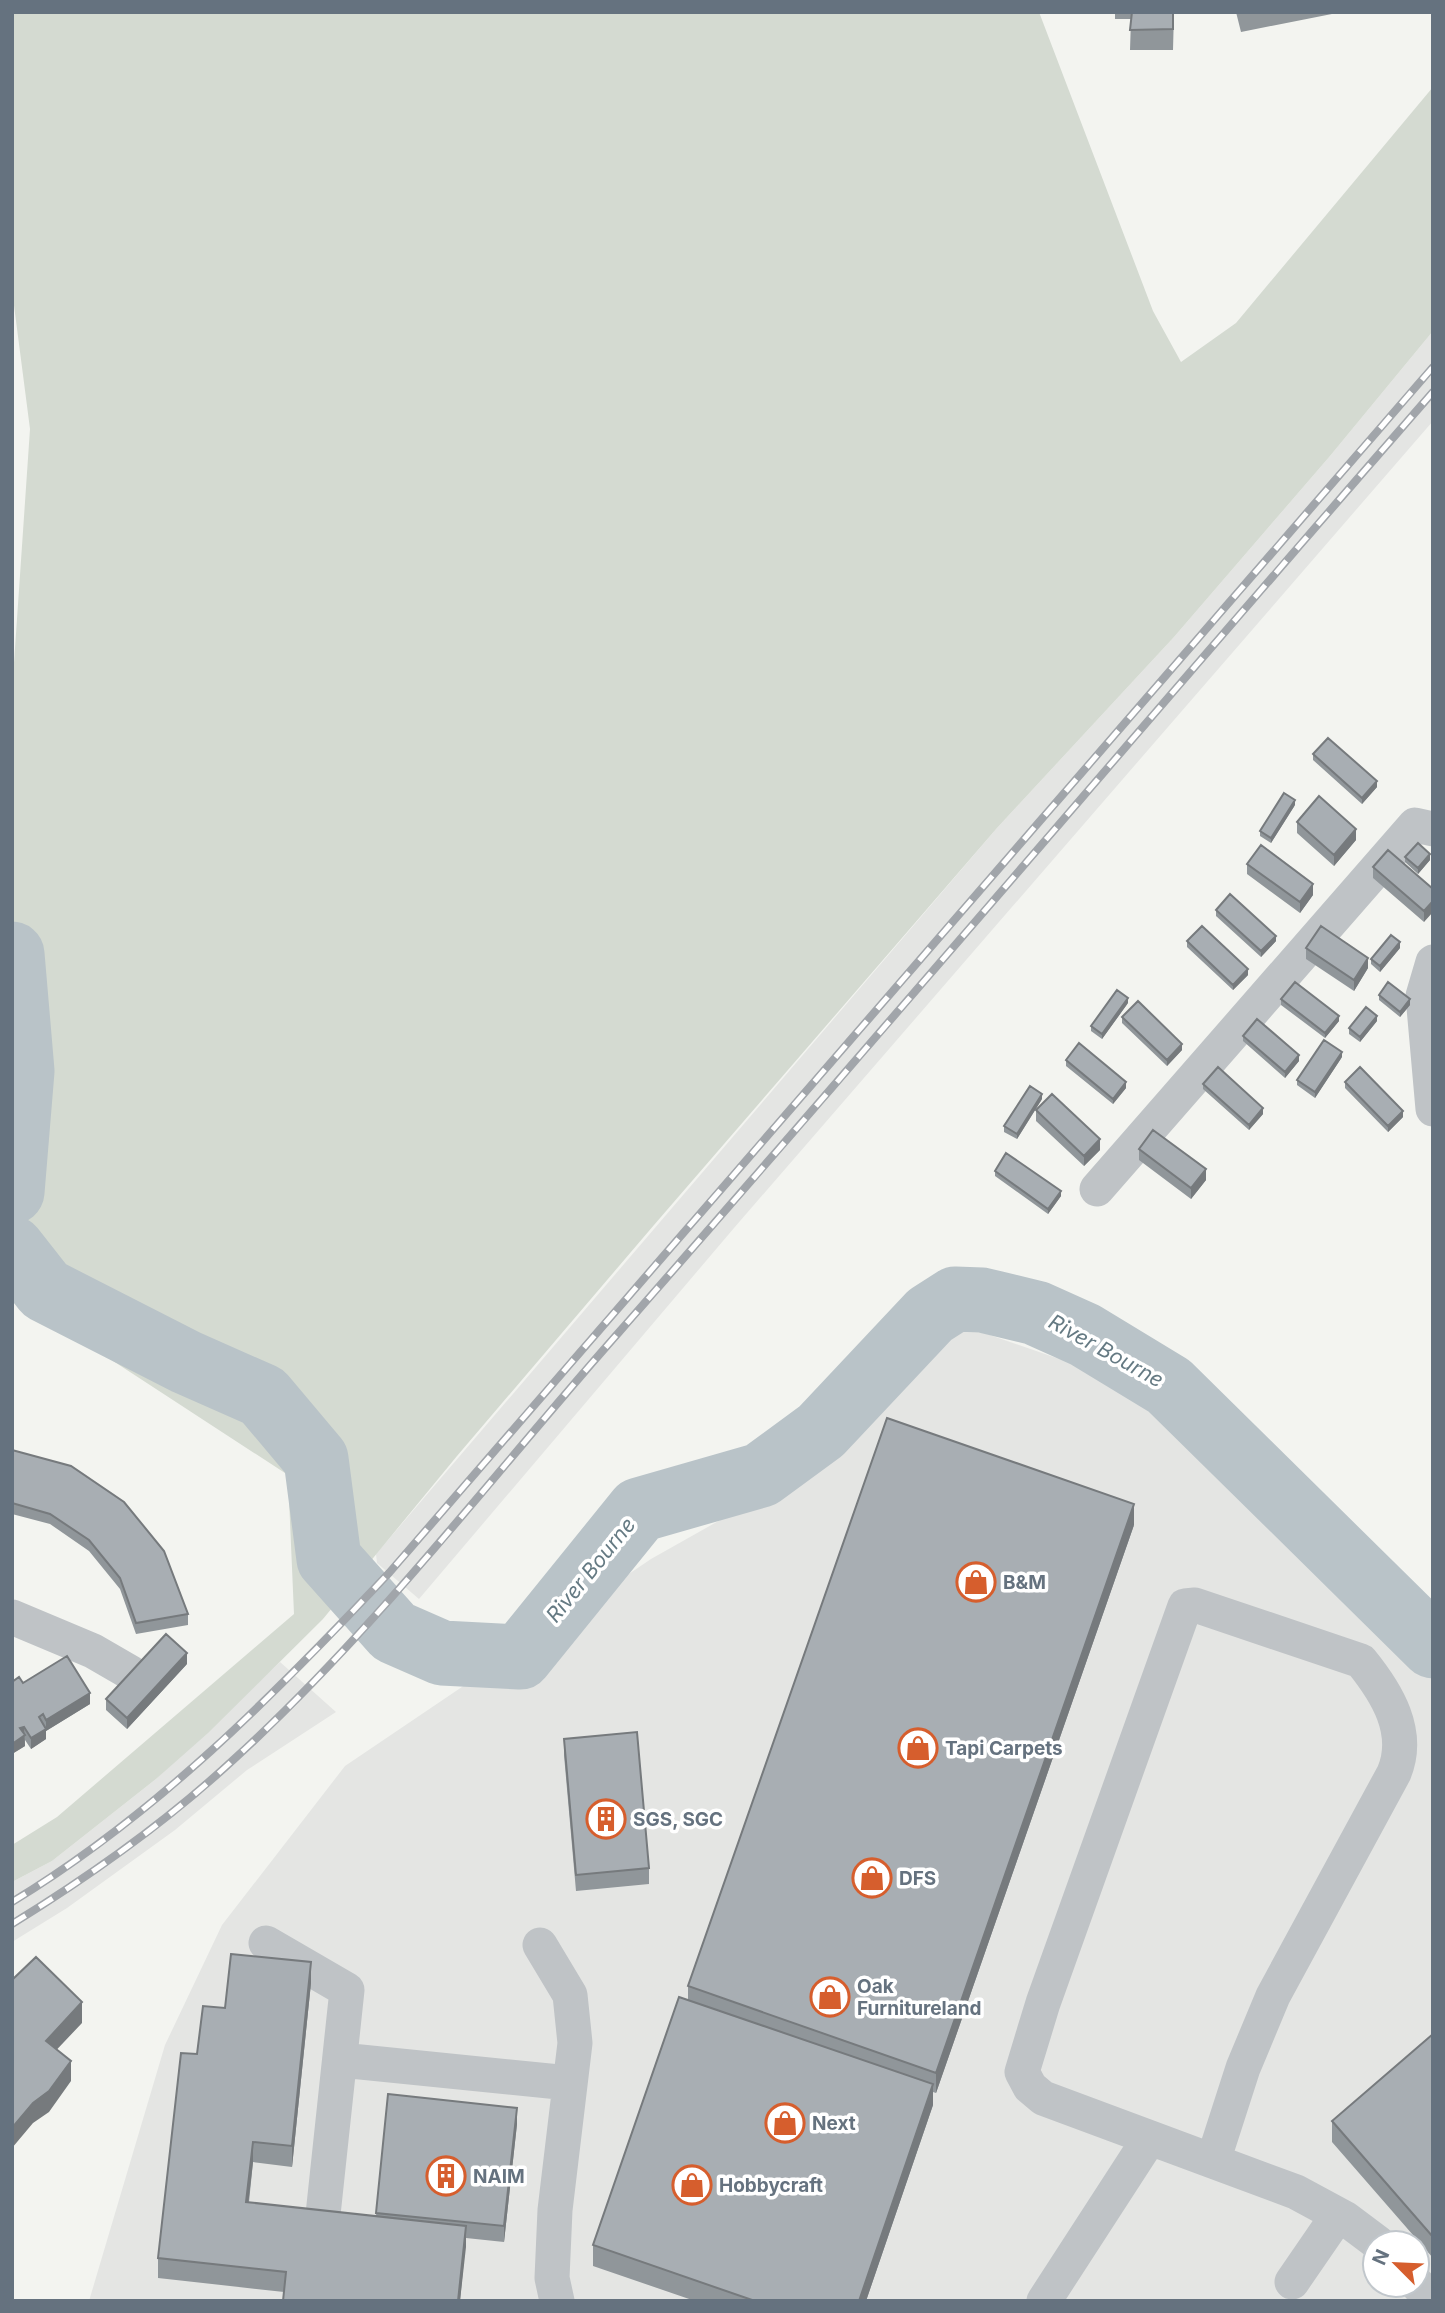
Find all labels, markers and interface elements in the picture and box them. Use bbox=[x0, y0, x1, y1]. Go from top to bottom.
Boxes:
water label: River Bourne bbox=[1044, 1309, 1168, 1392]
water label: River Bourne bbox=[541, 1512, 640, 1627]
shop icon: B&M bbox=[955, 1561, 997, 1603]
place label: B&M bbox=[1003, 1571, 1046, 1594]
shop icon: Tapi Carpets bbox=[897, 1727, 939, 1769]
place label: Tapi Carpets bbox=[945, 1737, 1063, 1760]
building icon: SGS, SGC bbox=[585, 1798, 627, 1840]
place label: SGS, SGC bbox=[633, 1808, 723, 1831]
shop icon: DFS bbox=[851, 1857, 893, 1899]
place label: DFS bbox=[899, 1867, 936, 1890]
place label: Oak Furnitureland bbox=[857, 1975, 982, 2020]
shop icon: Oak Furnitureland bbox=[809, 1976, 851, 2018]
shop icon: Next bbox=[764, 2102, 806, 2144]
place label: Next bbox=[812, 2112, 856, 2135]
building icon: NAIM bbox=[425, 2155, 467, 2197]
shop icon: Hobbycraft bbox=[671, 2164, 713, 2206]
place label: NAIM bbox=[473, 2165, 525, 2188]
place label: Hobbycraft bbox=[719, 2174, 823, 2197]
north arrow bbox=[1361, 2229, 1431, 2299]
text: N bbox=[1367, 2246, 1394, 2269]

